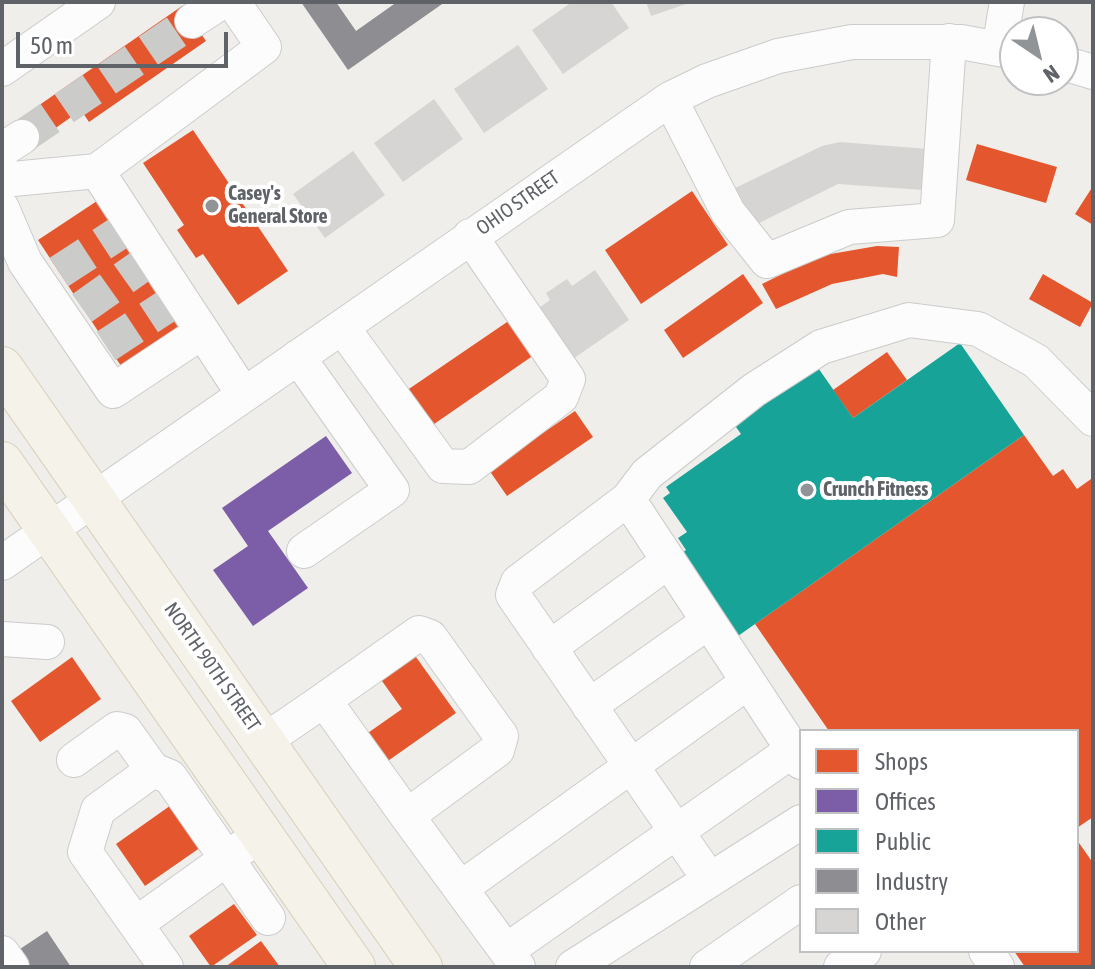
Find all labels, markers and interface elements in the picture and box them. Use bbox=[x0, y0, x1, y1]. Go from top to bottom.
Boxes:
scale bar bbox=[20, 16, 232, 66]
north arrow bbox=[999, 16, 1079, 96]
text: 50 m bbox=[30, 32, 73, 59]
text: N bbox=[1039, 60, 1064, 88]
street label: OHIO STREET bbox=[472, 166, 564, 240]
place label: Casey's General Store bbox=[228, 182, 328, 229]
marker: Casey's General Store bbox=[203, 197, 221, 215]
place label: Crunch Fitness bbox=[823, 478, 928, 502]
marker: Crunch Fitness bbox=[798, 481, 816, 499]
street label: NORTH 90TH STREET bbox=[159, 598, 265, 736]
legend bbox=[799, 729, 1079, 953]
text: Shops bbox=[875, 748, 928, 775]
text: Offices bbox=[875, 788, 936, 815]
text: Public bbox=[875, 828, 931, 855]
text: Industry bbox=[875, 868, 948, 895]
text: Other bbox=[875, 908, 926, 935]

